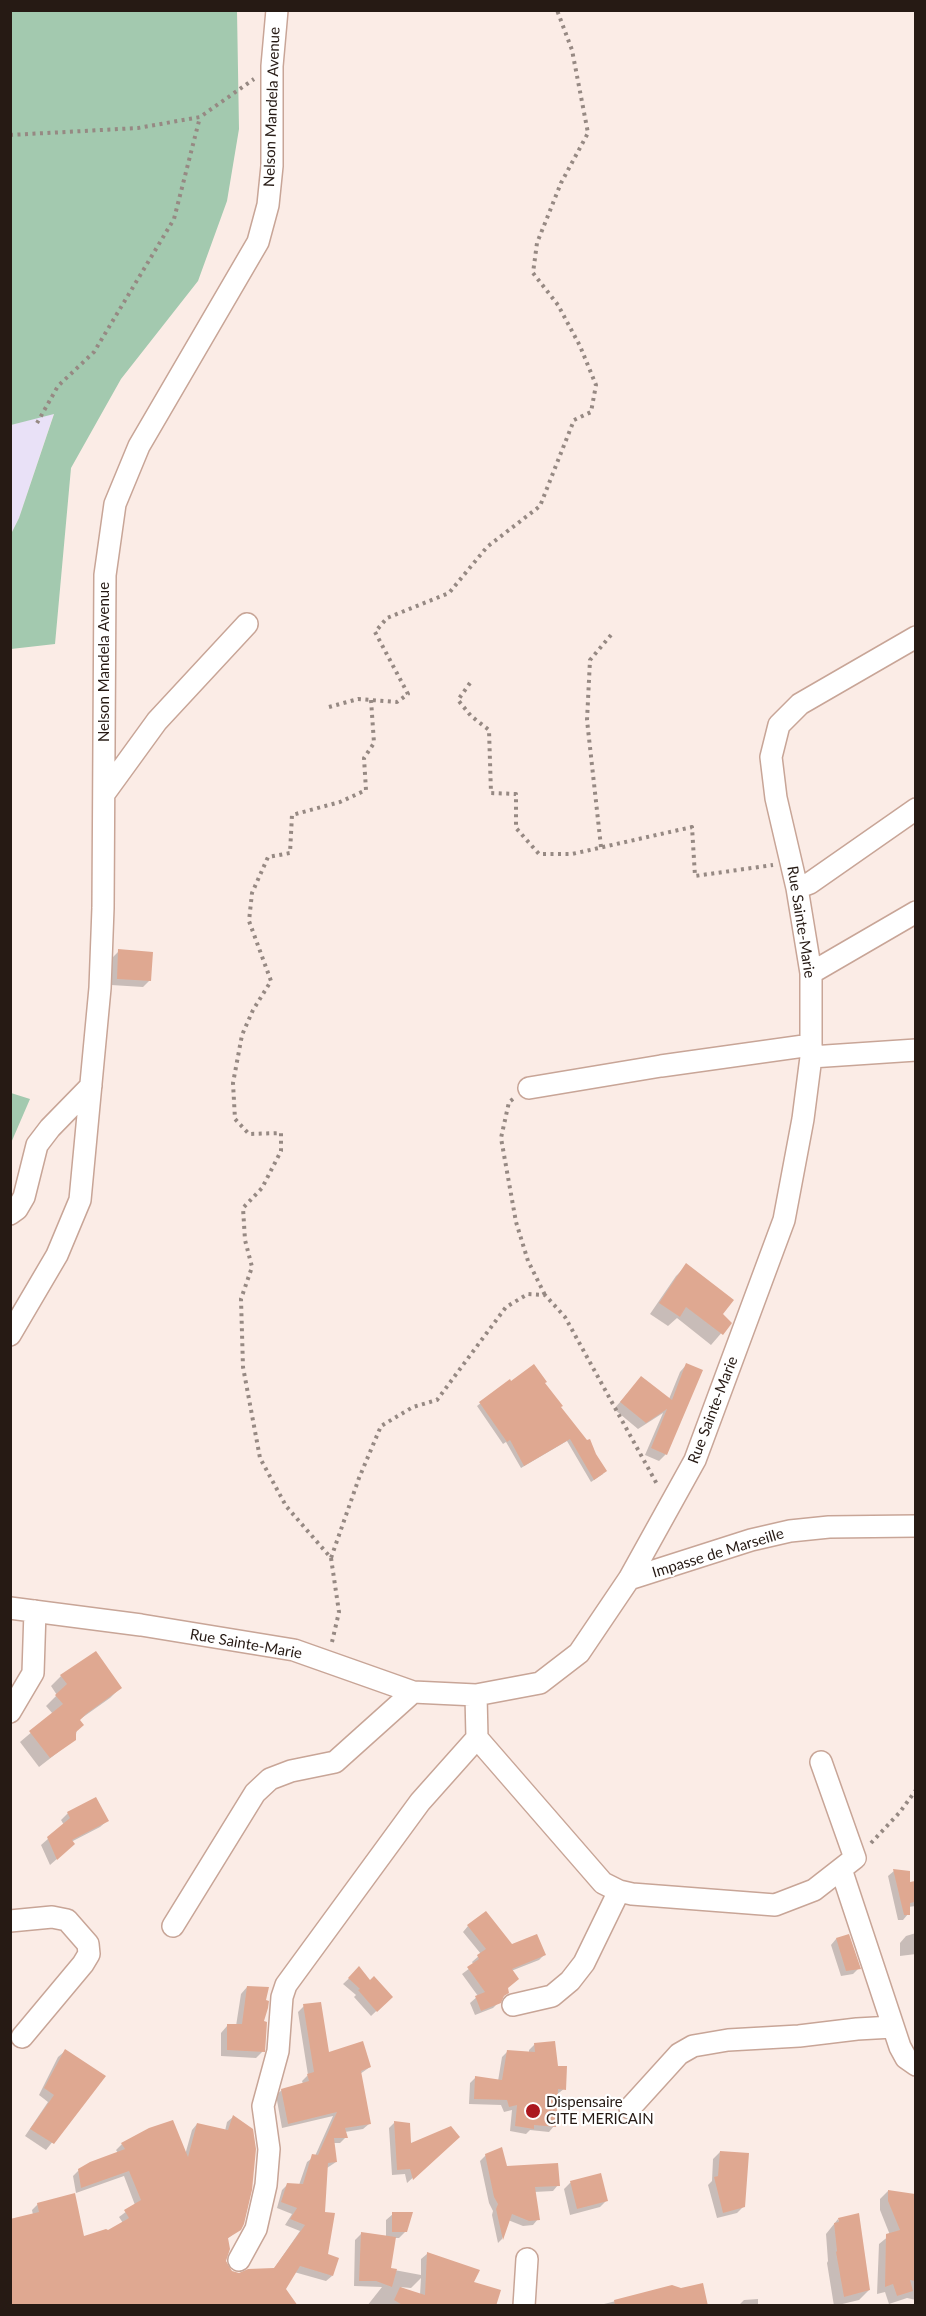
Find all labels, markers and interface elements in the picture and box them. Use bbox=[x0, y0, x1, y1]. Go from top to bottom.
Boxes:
street label: Nelson Mandela Avenue bbox=[260, 27, 284, 187]
street label: Nelson Mandela Avenue bbox=[95, 582, 113, 742]
street label: Rue Sainte-Marie bbox=[783, 865, 819, 979]
street label: Rue Sainte-Marie bbox=[684, 1354, 742, 1466]
street label: Impasse de Marseille bbox=[650, 1524, 786, 1582]
street label: Rue Sainte-Marie bbox=[189, 1625, 303, 1663]
place label: Dispensaire CITE MERICAIN bbox=[546, 2093, 654, 2128]
marker: Dispensaire CITE MERICAIN bbox=[524, 2102, 542, 2120]

